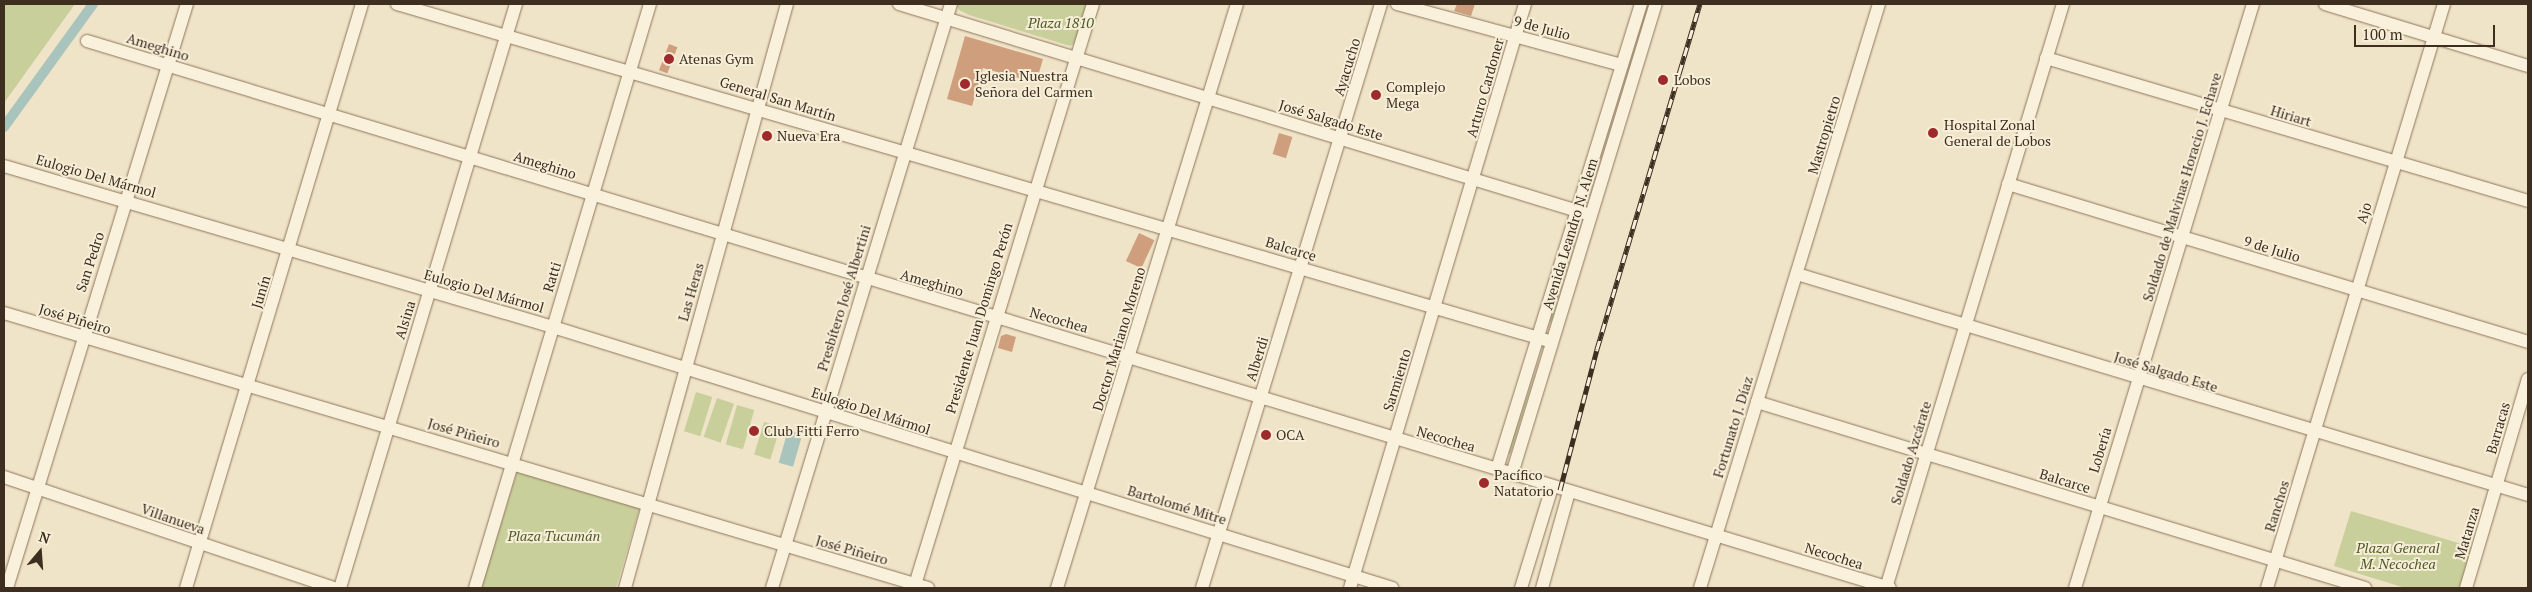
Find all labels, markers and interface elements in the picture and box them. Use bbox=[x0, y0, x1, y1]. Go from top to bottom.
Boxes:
street label: 9 de Julio bbox=[1512, 12, 1572, 44]
park label: Plaza 1810 bbox=[1028, 15, 1094, 31]
scale bar bbox=[2357, 15, 2498, 47]
text: 100 m bbox=[2362, 24, 2403, 44]
street label: Ameghino bbox=[125, 30, 191, 64]
street label: Ayacucho bbox=[1330, 36, 1364, 98]
street label: Arturo Cardoner bbox=[1463, 36, 1507, 140]
place label: Atenas Gym bbox=[679, 51, 754, 67]
marker: Atenas Gym bbox=[663, 53, 675, 65]
place label: Iglesia Nuestra Señora del Carmen bbox=[975, 68, 1093, 100]
street label: Soldado de Malvinas Horacio J. Echave bbox=[2139, 70, 2225, 304]
place label: Lobos bbox=[1674, 72, 1711, 88]
street label: General San Martín bbox=[718, 73, 838, 125]
marker: Lobos bbox=[1656, 73, 1670, 87]
marker: Iglesia Nuestra Señora del Carmen bbox=[959, 78, 971, 90]
place label: Complejo Mega bbox=[1386, 79, 1445, 111]
marker: Complejo Mega bbox=[1370, 89, 1382, 101]
street label: Mastropietro bbox=[1804, 94, 1844, 176]
street label: José Salgado Este bbox=[1277, 96, 1385, 144]
street label: Hiriart bbox=[2269, 102, 2313, 130]
place label: Hospital Zonal General de Lobos bbox=[1944, 117, 2051, 150]
marker: Hospital Zonal General de Lobos bbox=[1926, 126, 1940, 140]
place label: Nueva Era bbox=[777, 128, 840, 144]
marker: Nueva Era bbox=[761, 130, 773, 142]
street label: Ameghino bbox=[512, 148, 578, 182]
street label: Eulogio Del Mármol bbox=[34, 151, 158, 201]
street label: Avenida Leandro N. Alem bbox=[1539, 156, 1601, 312]
street label: Ajo bbox=[2353, 200, 2375, 226]
street label: Presidente Juan Domingo Perón bbox=[942, 221, 1016, 415]
street label: Presbítero José Albertini bbox=[814, 223, 874, 373]
street label: San Pedro bbox=[72, 230, 108, 294]
street label: 9 de Julio bbox=[2242, 232, 2302, 266]
street label: Balcarce bbox=[1264, 233, 1318, 265]
street label: Ratti bbox=[539, 260, 565, 294]
street label: Las Heras bbox=[675, 261, 707, 323]
street label: Doctor Mariano Moreno bbox=[1089, 265, 1149, 413]
street label: Eulogio Del Mármol bbox=[422, 266, 546, 316]
street label: Ameghino bbox=[899, 266, 965, 300]
street label: Junín bbox=[248, 273, 274, 311]
street label: Alsina bbox=[391, 299, 419, 341]
street label: José Piñeiro bbox=[37, 300, 113, 338]
street label: Necochea bbox=[1028, 304, 1090, 336]
street label: Alberdi bbox=[1242, 335, 1272, 383]
street label: Sarmiento bbox=[1380, 347, 1414, 413]
street label: José Salgado Este bbox=[2112, 348, 2220, 396]
street label: Fortunato J. Díaz bbox=[1710, 374, 1756, 480]
street label: Eulogio Del Mármol bbox=[809, 384, 933, 438]
street label: Soldado Azcárate bbox=[1887, 399, 1935, 507]
street label: Barracas bbox=[2483, 400, 2513, 456]
street label: José Piñeiro bbox=[426, 415, 502, 451]
place label: Club Fitti Ferro bbox=[764, 423, 859, 439]
street label: Necochea bbox=[1415, 423, 1477, 455]
marker: Club Fitti Ferro bbox=[748, 425, 760, 437]
street label: Lobería bbox=[2085, 425, 2115, 475]
place label: OCA bbox=[1276, 427, 1305, 443]
marker: OCA bbox=[1260, 429, 1272, 441]
street label: Balcarce bbox=[2038, 465, 2092, 497]
place label: Pacífico Natatorio bbox=[1494, 467, 1554, 500]
marker: Pacífico Natatorio bbox=[1478, 477, 1490, 489]
street label: Ranchos bbox=[2261, 478, 2293, 534]
street label: Bartolomé Mitre bbox=[1126, 482, 1228, 528]
street label: Villanueva bbox=[139, 500, 207, 538]
street label: Matanza bbox=[2451, 505, 2483, 561]
north arrow bbox=[15, 527, 65, 577]
text: N bbox=[37, 527, 53, 548]
park label: Plaza Tucumán bbox=[508, 528, 600, 544]
street label: José Piñeiro bbox=[814, 532, 890, 568]
street label: Necochea bbox=[1803, 539, 1865, 573]
park label: Plaza General M. Necochea bbox=[2356, 540, 2440, 572]

